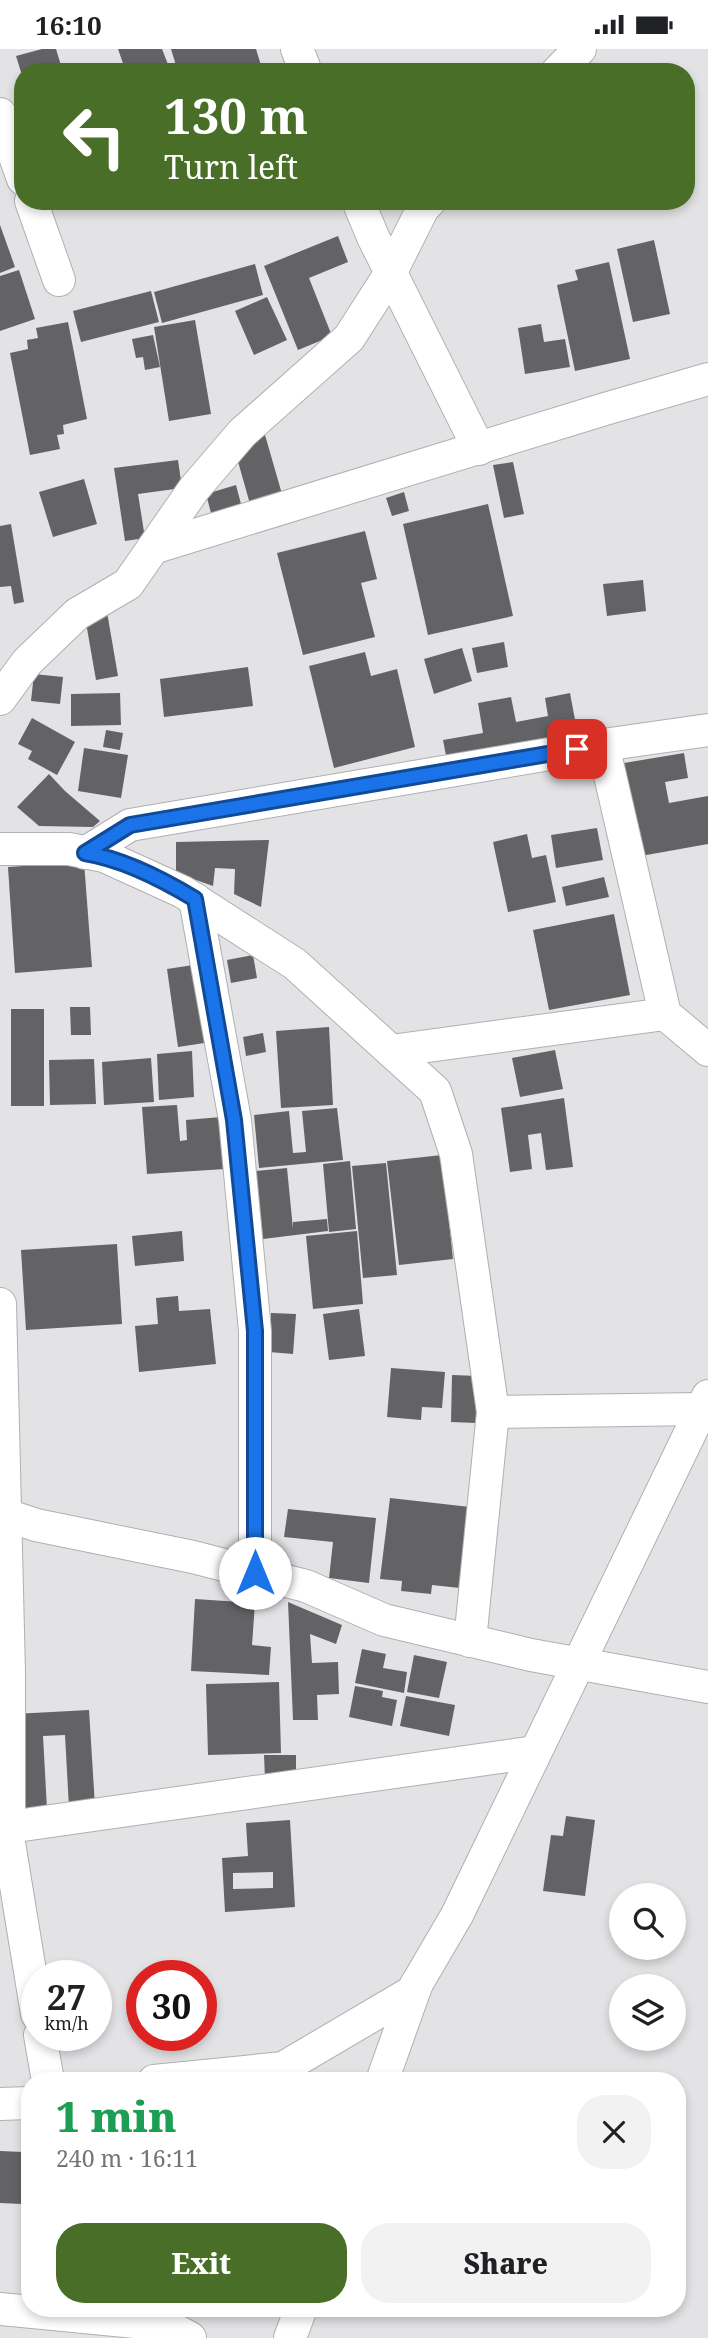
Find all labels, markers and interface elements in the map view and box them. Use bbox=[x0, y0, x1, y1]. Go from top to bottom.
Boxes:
text: 16:10 bbox=[35, 7, 102, 43]
text: 130 m bbox=[164, 82, 308, 148]
icon: left bbox=[49, 91, 140, 182]
text: Turn left bbox=[164, 145, 298, 188]
pin bbox=[547, 719, 607, 779]
icon: arrive bbox=[558, 730, 596, 768]
position arrow bbox=[218, 1536, 292, 1610]
map controls bbox=[609, 1883, 686, 2051]
button: search bbox=[609, 1883, 686, 1960]
speed limit sign: 30 bbox=[126, 1960, 217, 2051]
text: 27 bbox=[47, 1973, 86, 2020]
button: layers bbox=[609, 1974, 686, 2051]
text: km/h bbox=[44, 2011, 89, 2035]
text: 1 min bbox=[56, 2087, 177, 2144]
button: close bbox=[577, 2095, 651, 2169]
text: 240 m · 16:11 bbox=[56, 2142, 198, 2174]
button: Exit bbox=[56, 2223, 347, 2303]
button: Share bbox=[361, 2223, 651, 2303]

